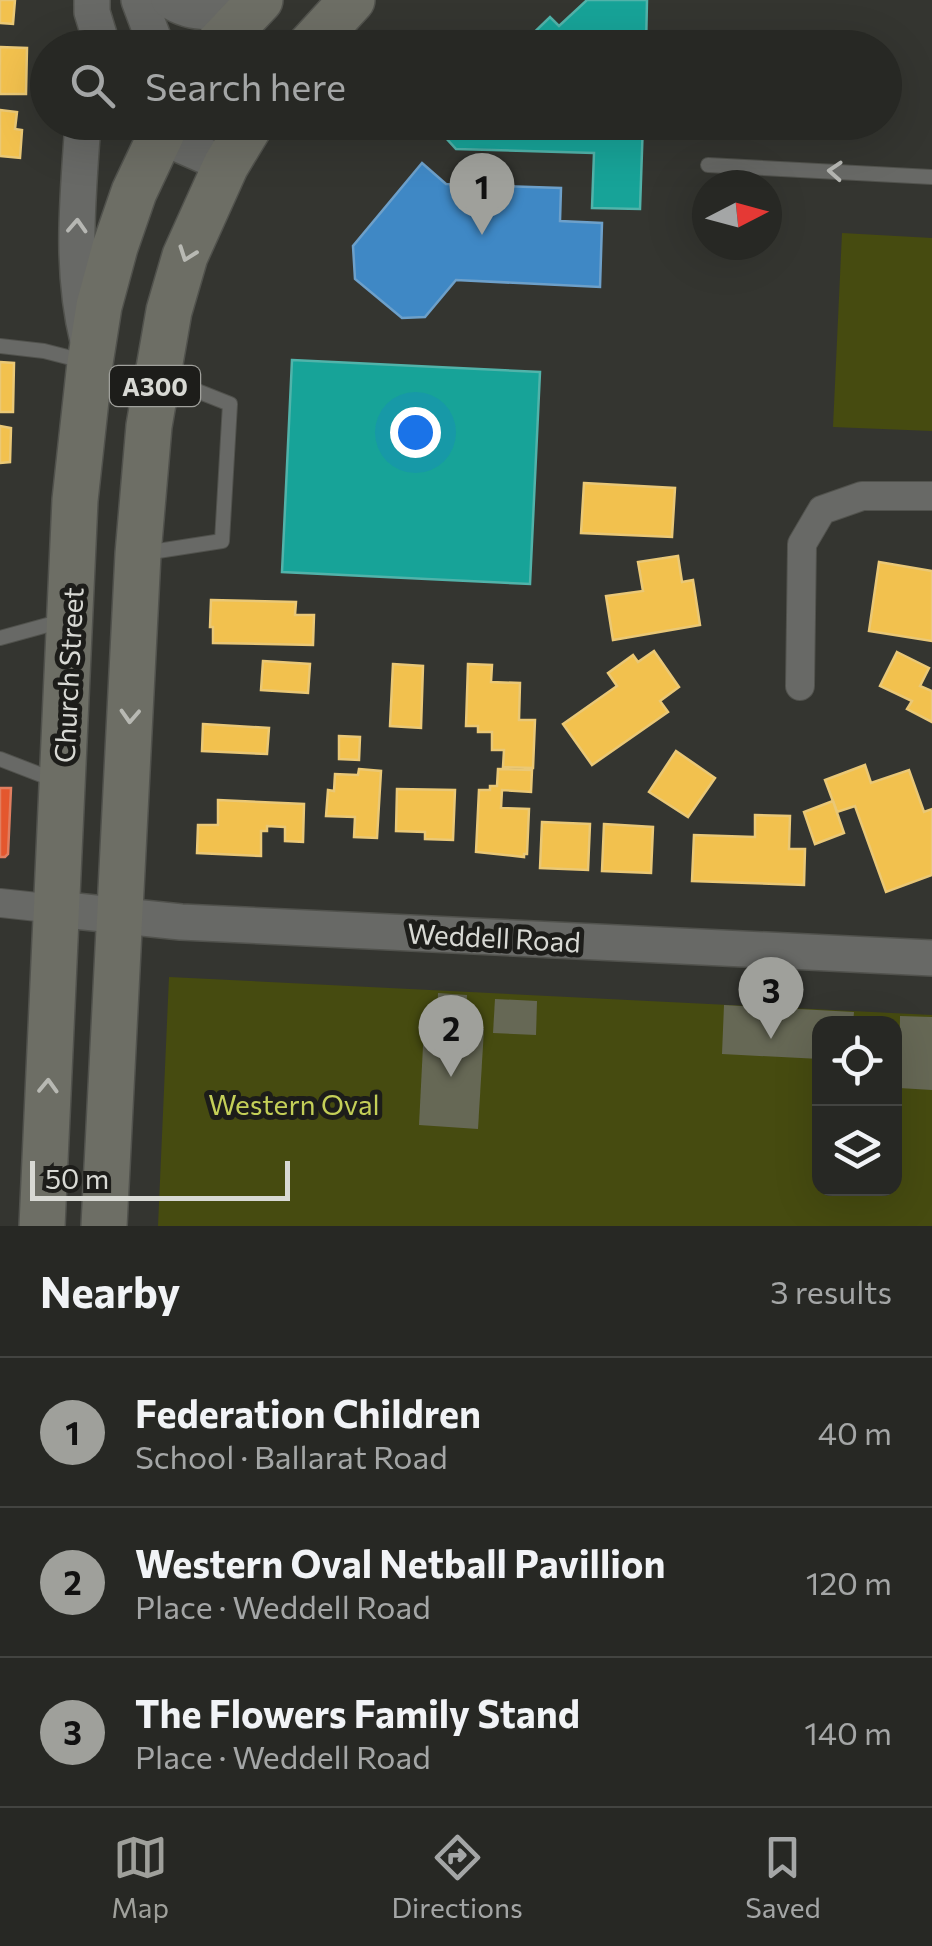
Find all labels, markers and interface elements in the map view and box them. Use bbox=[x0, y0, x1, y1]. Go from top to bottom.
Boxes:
search box bbox=[30, 30, 902, 140]
icon: search bbox=[65, 58, 120, 113]
text: Search here bbox=[145, 62, 346, 109]
pin: 1 bbox=[450, 152, 514, 235]
one-way arrow bbox=[826, 161, 842, 182]
north arrow bbox=[692, 170, 782, 260]
one-way arrow bbox=[67, 217, 88, 233]
one-way arrow bbox=[178, 245, 199, 262]
road number: A300 bbox=[110, 366, 200, 406]
your location bbox=[390, 407, 441, 458]
street label: Church Street bbox=[46, 586, 90, 764]
one-way arrow bbox=[120, 709, 141, 725]
street label: Weddell Road bbox=[407, 915, 581, 959]
pin: 3 bbox=[738, 956, 804, 1039]
pin: 2 bbox=[418, 994, 484, 1077]
map controls bbox=[812, 1016, 902, 1196]
button: locate bbox=[812, 1016, 902, 1106]
one-way arrow bbox=[37, 1078, 58, 1094]
park label: Western Oval bbox=[208, 1087, 380, 1121]
button: layers bbox=[812, 1106, 902, 1196]
scale bar bbox=[30, 1156, 290, 1200]
text: 50 m bbox=[45, 1161, 109, 1195]
text: Nearby bbox=[40, 1265, 180, 1317]
text: 3 results bbox=[770, 1271, 892, 1311]
text: Federation Children bbox=[135, 1389, 481, 1436]
text: 1 bbox=[65, 1412, 80, 1452]
text: 40 m bbox=[818, 1412, 892, 1452]
text: School · Ballarat Road bbox=[135, 1436, 448, 1476]
text: Western Oval Netball Pavillion bbox=[135, 1539, 666, 1586]
text: 2 bbox=[63, 1562, 82, 1602]
text: 120 m bbox=[806, 1562, 892, 1602]
text: Place · Weddell Road bbox=[135, 1586, 431, 1626]
text: The Flowers Family Stand bbox=[135, 1689, 580, 1736]
text: 3 bbox=[63, 1712, 82, 1752]
text: 140 m bbox=[804, 1712, 892, 1752]
text: Place · Weddell Road bbox=[135, 1736, 431, 1776]
tab: Map bbox=[111, 1830, 169, 1924]
tab: Directions bbox=[391, 1830, 523, 1924]
tab: Saved bbox=[745, 1830, 821, 1924]

